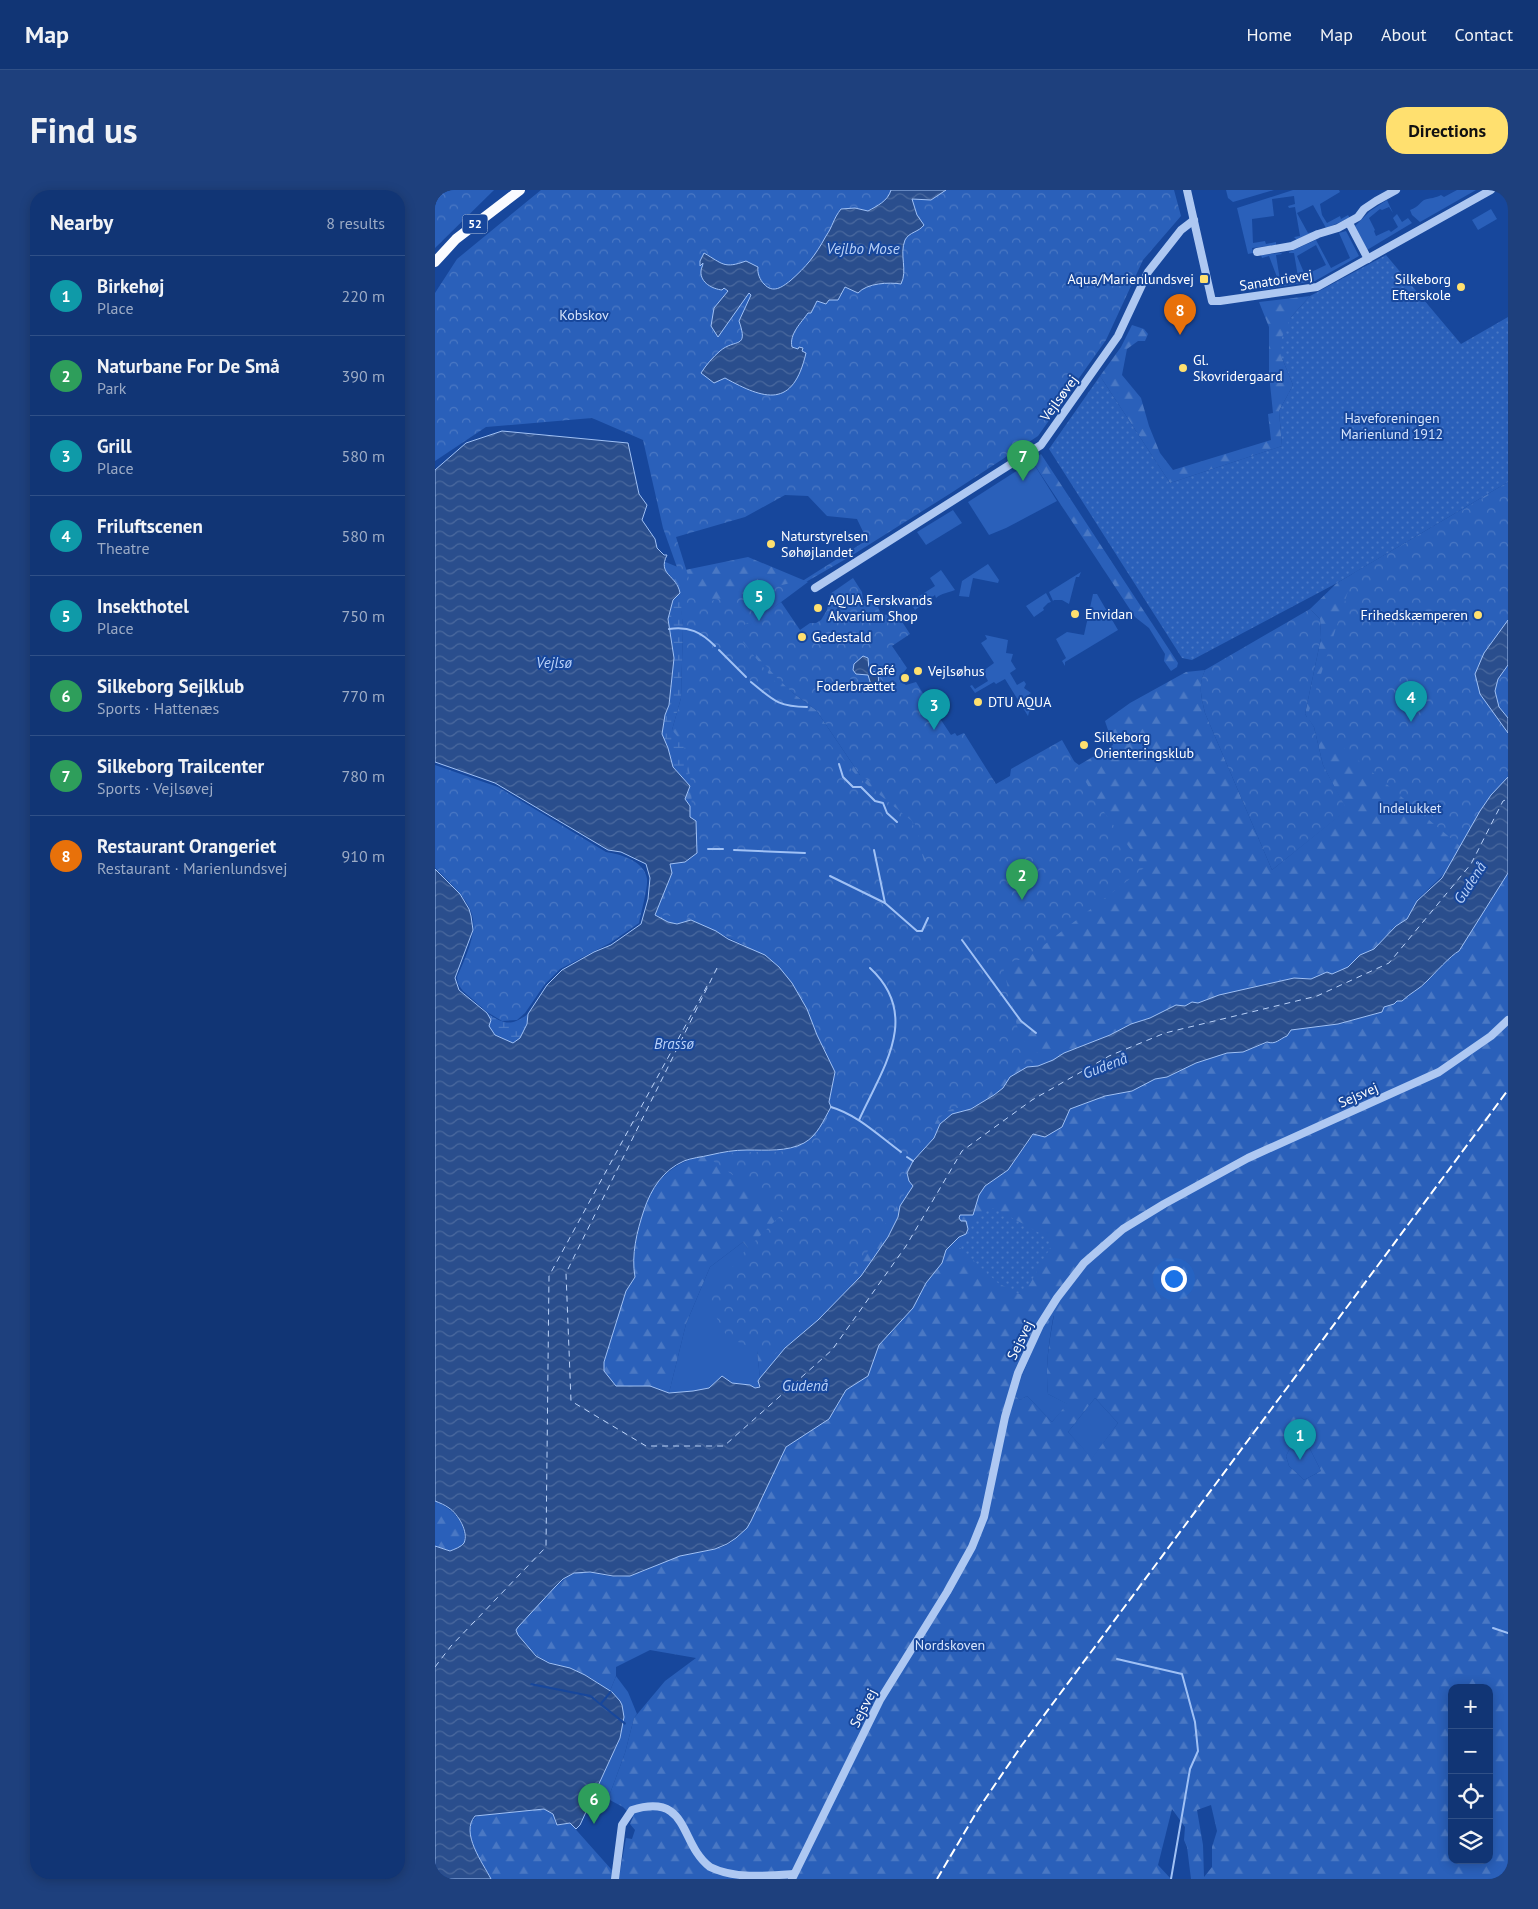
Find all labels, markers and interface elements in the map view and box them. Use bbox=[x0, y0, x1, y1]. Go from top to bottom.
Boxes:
text: Map bbox=[25, 19, 69, 50]
text: Home bbox=[1246, 23, 1292, 46]
text: Map bbox=[1320, 23, 1353, 46]
text: About bbox=[1381, 23, 1427, 46]
text: Contact bbox=[1455, 23, 1513, 46]
text: Find us bbox=[30, 107, 138, 153]
button: Directions bbox=[1386, 107, 1508, 154]
text: Nearby bbox=[50, 209, 113, 236]
text: 8 results bbox=[326, 213, 385, 233]
road number: 52 bbox=[463, 214, 487, 234]
water label: Vejlbo Mose bbox=[826, 239, 900, 258]
street label: Sanatorievej bbox=[1238, 265, 1314, 295]
place label: Aqua/Marienlundsvej bbox=[1068, 270, 1194, 288]
place label: Silkeborg Efterskole bbox=[1392, 270, 1451, 304]
marker: Aqua/Marienlundsvej bbox=[1198, 273, 1210, 285]
text: Birkehøj bbox=[97, 274, 164, 298]
marker: Silkeborg Efterskole bbox=[1455, 281, 1467, 293]
text: 1 bbox=[61, 286, 71, 306]
text: 220 m bbox=[342, 286, 385, 306]
pin: 8 bbox=[1164, 294, 1196, 335]
text: Place bbox=[97, 298, 134, 318]
park label: Kobskov bbox=[559, 306, 609, 324]
place label: Gl. Skovridergaard bbox=[1193, 351, 1283, 385]
text: Naturbane For De Små bbox=[97, 354, 280, 378]
marker: Gl. Skovridergaard bbox=[1177, 362, 1189, 374]
text: 2 bbox=[61, 366, 71, 386]
text: 390 m bbox=[342, 366, 385, 386]
street label: Vejlsøvej bbox=[1036, 371, 1082, 425]
text: Park bbox=[97, 378, 126, 398]
park label: Haveforeningen Marienlund 1912 bbox=[1341, 409, 1443, 443]
text: Grill bbox=[97, 434, 132, 458]
pin: 7 bbox=[1007, 440, 1039, 481]
text: 3 bbox=[61, 446, 71, 466]
text: 580 m bbox=[342, 446, 385, 466]
text: Place bbox=[97, 458, 134, 478]
text: Friluftscenen bbox=[97, 514, 203, 538]
text: 4 bbox=[61, 526, 71, 546]
text: 580 m bbox=[342, 526, 385, 546]
place label: Naturstyrelsen Søhøjlandet bbox=[781, 527, 868, 561]
text: Theatre bbox=[97, 538, 150, 558]
marker: Naturstyrelsen Søhøjlandet bbox=[765, 538, 777, 550]
pin: 5 bbox=[743, 580, 775, 621]
place label: AQUA Ferskvands Akvarium Shop bbox=[828, 591, 932, 625]
text: Insekthotel bbox=[97, 594, 189, 618]
marker: AQUA Ferskvands Akvarium Shop bbox=[812, 602, 824, 614]
place label: Envidan bbox=[1085, 605, 1133, 623]
text: 5 bbox=[61, 606, 71, 626]
text: 750 m bbox=[342, 606, 385, 626]
place label: Frihedskæmperen bbox=[1361, 606, 1468, 624]
marker: Envidan bbox=[1069, 608, 1081, 620]
marker: Frihedskæmperen bbox=[1472, 609, 1484, 621]
text: Place bbox=[97, 618, 134, 638]
place label: Gedestald bbox=[812, 628, 872, 646]
marker: Gedestald bbox=[796, 631, 808, 643]
water label: Vejlsø bbox=[536, 653, 572, 672]
place label: Café Foderbrættet bbox=[816, 661, 895, 695]
place label: Vejlsøhus bbox=[927, 662, 985, 680]
marker: Vejlsøhus bbox=[912, 665, 924, 677]
marker: Café Foderbrættet bbox=[899, 672, 911, 684]
text: Silkeborg Sejlklub bbox=[97, 674, 244, 698]
pin: 4 bbox=[1395, 681, 1427, 722]
text: 6 bbox=[61, 686, 71, 706]
text: 770 m bbox=[342, 686, 385, 706]
pin: 3 bbox=[918, 689, 950, 730]
place label: DTU AQUA bbox=[988, 693, 1052, 711]
marker: DTU AQUA bbox=[972, 696, 984, 708]
text: Sports · Hattenæs bbox=[97, 698, 219, 718]
place label: Silkeborg Orienteringsklub bbox=[1094, 728, 1194, 762]
marker: Silkeborg Orienteringsklub bbox=[1078, 739, 1090, 751]
text: Silkeborg Trailcenter bbox=[97, 754, 264, 778]
text: 7 bbox=[61, 766, 71, 786]
text: 780 m bbox=[342, 766, 385, 786]
text: Sports · Vejlsøvej bbox=[97, 778, 213, 798]
park label: Indelukket bbox=[1378, 799, 1442, 817]
text: Restaurant Orangeriet bbox=[97, 834, 276, 858]
text: 8 bbox=[61, 846, 71, 866]
text: 910 m bbox=[342, 846, 385, 866]
text: Restaurant · Marienlundsvej bbox=[97, 858, 288, 878]
water label: Gudenå bbox=[1449, 858, 1490, 907]
pin: 2 bbox=[1006, 859, 1038, 900]
water label: Brassø bbox=[654, 1034, 695, 1053]
water label: Gudenå bbox=[1080, 1048, 1130, 1083]
street label: Sejsvej bbox=[1335, 1078, 1381, 1112]
your location bbox=[1161, 1266, 1187, 1292]
street label: Sejsvej bbox=[1003, 1317, 1037, 1363]
water label: Gudenå bbox=[782, 1376, 829, 1395]
pin: 1 bbox=[1284, 1419, 1316, 1460]
park label: Nordskoven bbox=[915, 1636, 985, 1654]
map controls bbox=[1448, 1684, 1493, 1864]
button: + bbox=[1448, 1684, 1493, 1729]
street label: Sejsvej bbox=[846, 1685, 880, 1731]
button: − bbox=[1448, 1729, 1493, 1774]
button: locate bbox=[1448, 1774, 1493, 1819]
pin: 6 bbox=[578, 1783, 610, 1824]
button: layers bbox=[1448, 1819, 1493, 1864]

